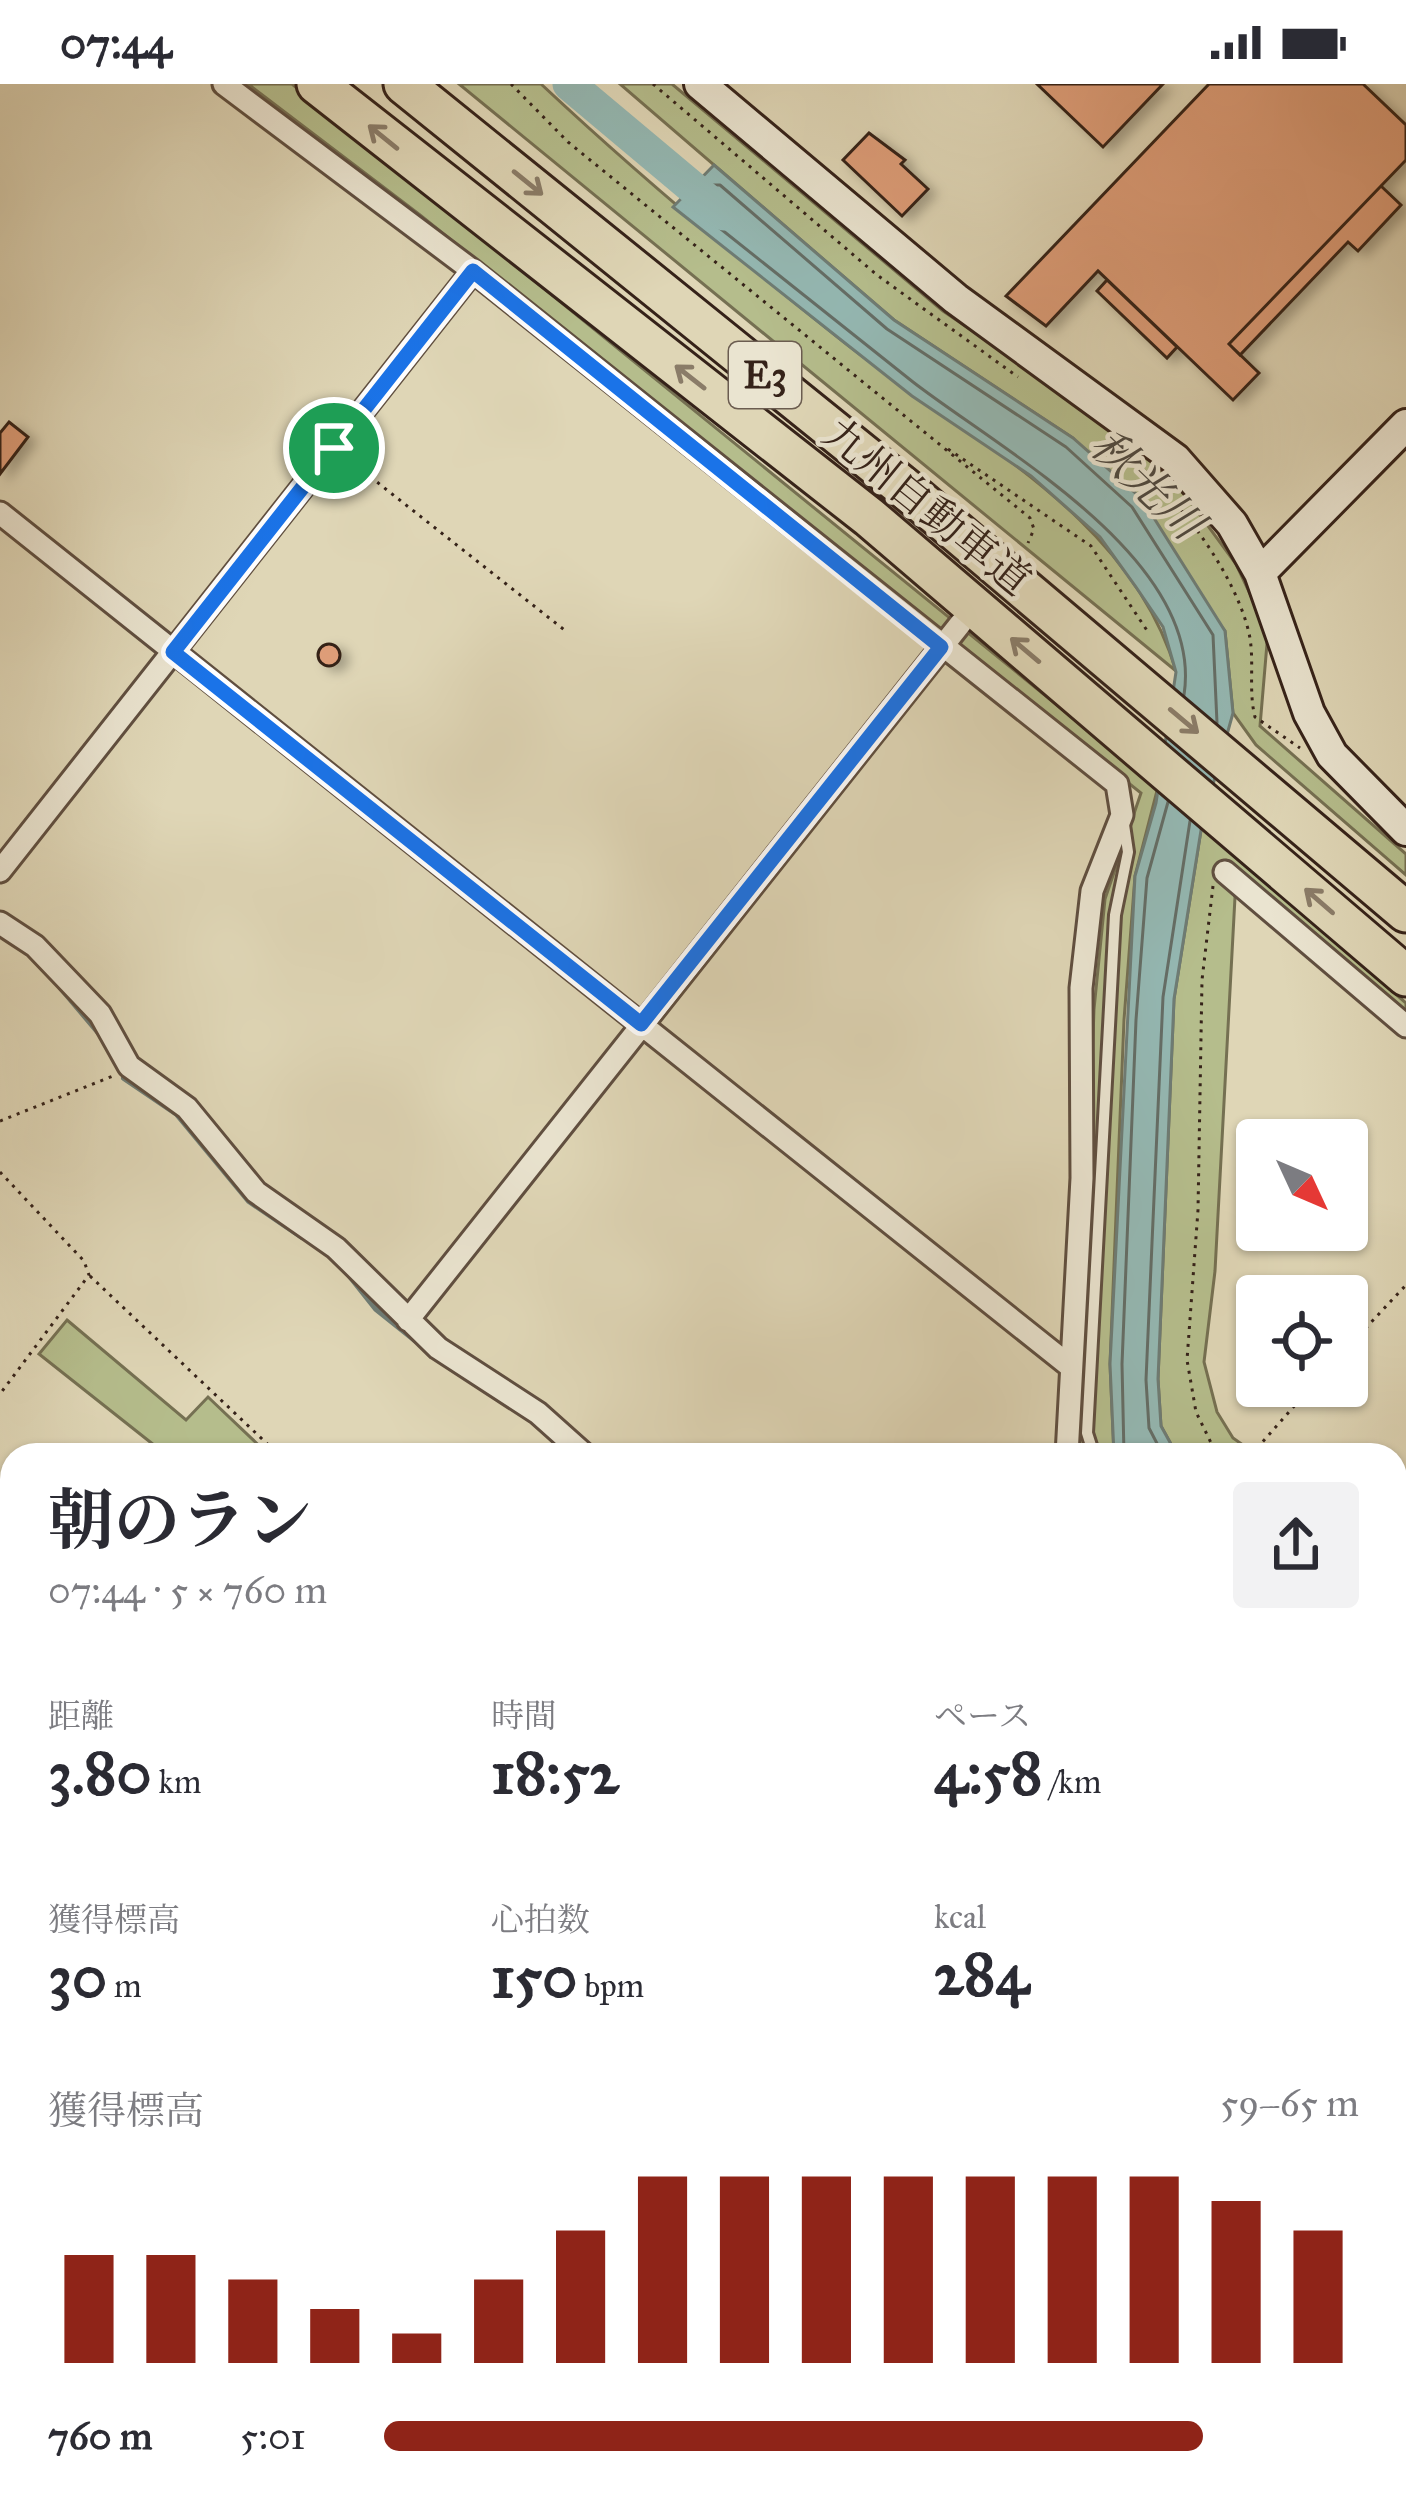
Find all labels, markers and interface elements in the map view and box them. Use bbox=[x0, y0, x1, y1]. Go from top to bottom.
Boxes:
text: 07:44 bbox=[60, 15, 172, 70]
one-way arrow bbox=[368, 124, 399, 151]
one-way arrow bbox=[512, 169, 544, 196]
road number: E3 bbox=[729, 342, 801, 408]
one-way arrow bbox=[674, 364, 706, 391]
pin bbox=[283, 397, 385, 499]
street label: 九州自動車道 bbox=[813, 407, 1041, 607]
icon: arrive bbox=[301, 415, 367, 481]
water label: 秋光川 bbox=[1079, 417, 1218, 554]
one-way arrow bbox=[1010, 636, 1041, 664]
one-way arrow bbox=[1168, 706, 1199, 734]
one-way arrow bbox=[1304, 887, 1335, 915]
north arrow bbox=[1236, 1119, 1368, 1251]
map controls bbox=[1236, 1119, 1368, 1407]
button: locate bbox=[1236, 1275, 1368, 1407]
text: 朝のラン bbox=[48, 1480, 312, 1561]
button: share bbox=[1233, 1482, 1359, 1608]
text: 07:44 · 5 × 760 m bbox=[48, 1566, 327, 1614]
text: 距離 bbox=[48, 1696, 114, 1736]
text: 時間 bbox=[491, 1696, 557, 1736]
text: ペース bbox=[934, 1696, 1031, 1736]
text: 3.80 bbox=[48, 1736, 151, 1809]
text: 18:52 bbox=[491, 1736, 619, 1809]
text: 4:58 bbox=[934, 1736, 1042, 1809]
text: km bbox=[151, 1762, 201, 1802]
text: /km bbox=[1042, 1762, 1101, 1802]
text: kcal bbox=[934, 1897, 986, 1937]
text: 獲得標高 bbox=[48, 1900, 180, 1940]
text: 心拍数 bbox=[491, 1900, 590, 1940]
text: 284 bbox=[934, 1937, 1029, 2010]
text: 30 bbox=[48, 1940, 107, 2013]
text: 150 bbox=[491, 1940, 577, 2013]
text: m bbox=[107, 1966, 142, 2006]
text: bpm bbox=[577, 1966, 644, 2006]
text: 59–65 m bbox=[1220, 2079, 1359, 2127]
text: 獲得標高 bbox=[48, 2087, 204, 2135]
text: 760 m bbox=[48, 2412, 153, 2460]
text: 5:01 bbox=[240, 2412, 306, 2460]

